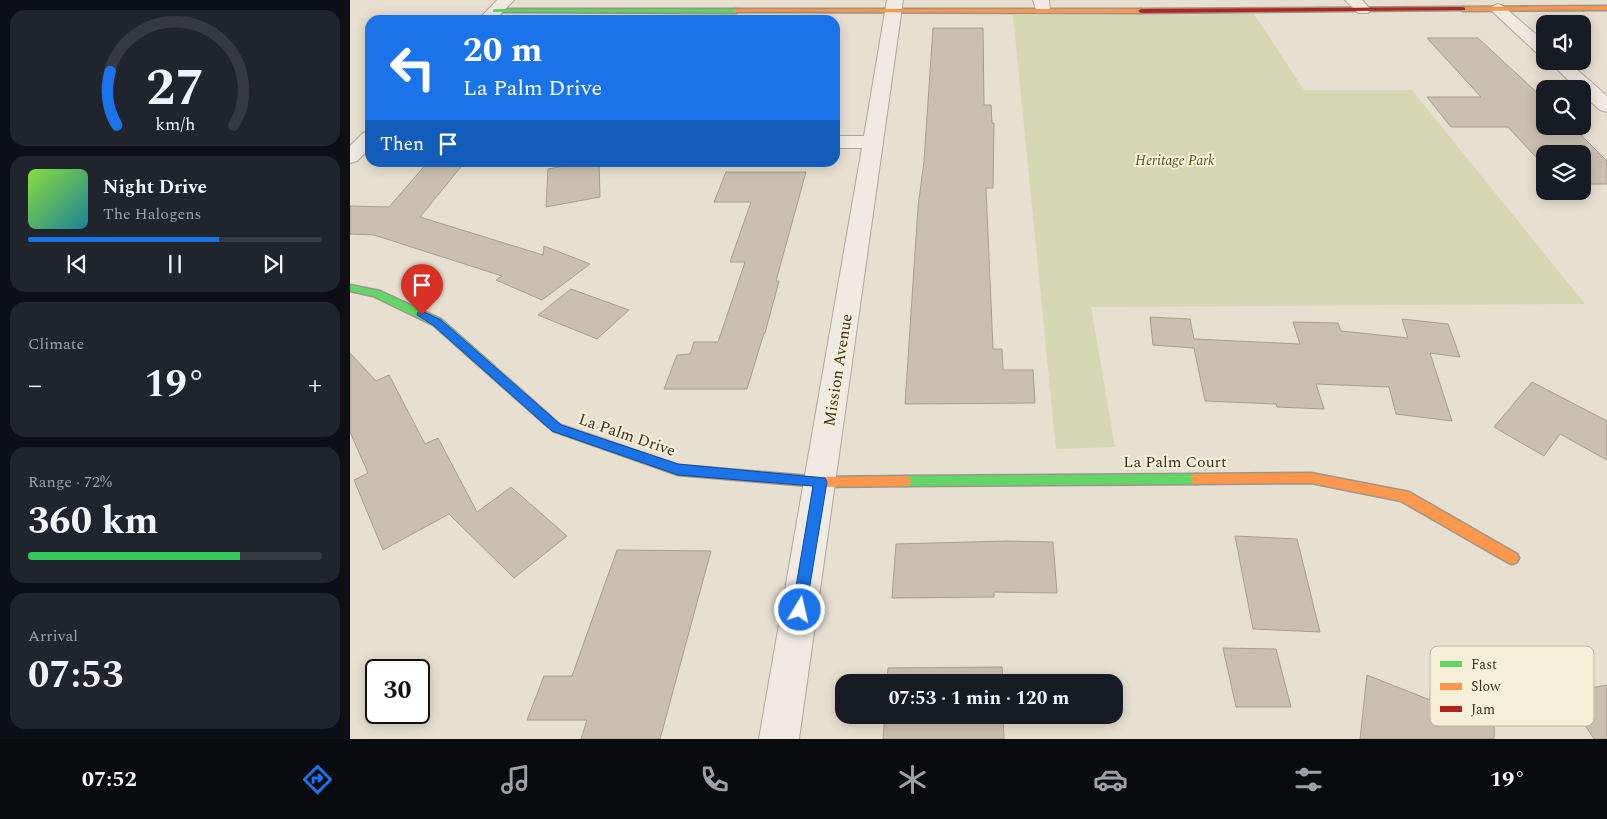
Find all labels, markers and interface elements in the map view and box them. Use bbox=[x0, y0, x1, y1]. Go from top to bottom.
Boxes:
map controls bbox=[1536, 15, 1591, 200]
button: sound bbox=[1536, 15, 1591, 70]
text: 20 m bbox=[463, 24, 543, 77]
icon: left bbox=[380, 35, 445, 100]
text: 27 bbox=[146, 49, 204, 128]
text: La Palm Drive bbox=[463, 72, 602, 105]
button: search bbox=[1536, 80, 1591, 135]
text: km/h bbox=[155, 111, 195, 138]
text: Then bbox=[380, 130, 424, 159]
icon: arrive bbox=[434, 130, 462, 158]
button: layers bbox=[1536, 145, 1591, 200]
park label: Heritage Park bbox=[1135, 150, 1215, 171]
text: Night Drive bbox=[103, 173, 207, 202]
text: The Halogens bbox=[103, 202, 201, 226]
icon: previous bbox=[63, 250, 91, 278]
icon: pause bbox=[161, 250, 189, 278]
icon: next bbox=[259, 250, 287, 278]
pin bbox=[401, 264, 443, 315]
icon: arrive bbox=[408, 271, 436, 299]
street label: Mission Avenue bbox=[817, 312, 859, 428]
text: Climate bbox=[28, 332, 84, 356]
text: 19° bbox=[144, 356, 206, 414]
text: − bbox=[28, 364, 42, 407]
text: + bbox=[308, 364, 322, 407]
street label: La Palm Drive bbox=[575, 407, 679, 463]
street label: La Palm Court bbox=[1123, 450, 1227, 474]
text: Range · 72% bbox=[28, 470, 112, 494]
text: 360 km bbox=[28, 493, 159, 551]
position arrow bbox=[773, 583, 825, 635]
text: Arrival bbox=[28, 624, 78, 648]
legend bbox=[1430, 646, 1594, 726]
text: 07:53 bbox=[28, 647, 123, 705]
text: Fast bbox=[1471, 654, 1497, 675]
speed limit sign: 30 bbox=[365, 659, 430, 724]
text: Slow bbox=[1471, 676, 1501, 697]
text: 07:53 · 1 min · 120 m bbox=[889, 684, 1069, 713]
text: Jam bbox=[1471, 699, 1495, 720]
icon: directions bbox=[300, 762, 335, 797]
icon: music bbox=[498, 762, 533, 797]
icon: phone bbox=[697, 762, 732, 797]
icon: climate bbox=[895, 762, 930, 797]
icon: car bbox=[1093, 762, 1128, 797]
icon: filters bbox=[1291, 762, 1326, 797]
text: 07:52 bbox=[82, 763, 137, 796]
text: 19° bbox=[1490, 763, 1525, 796]

